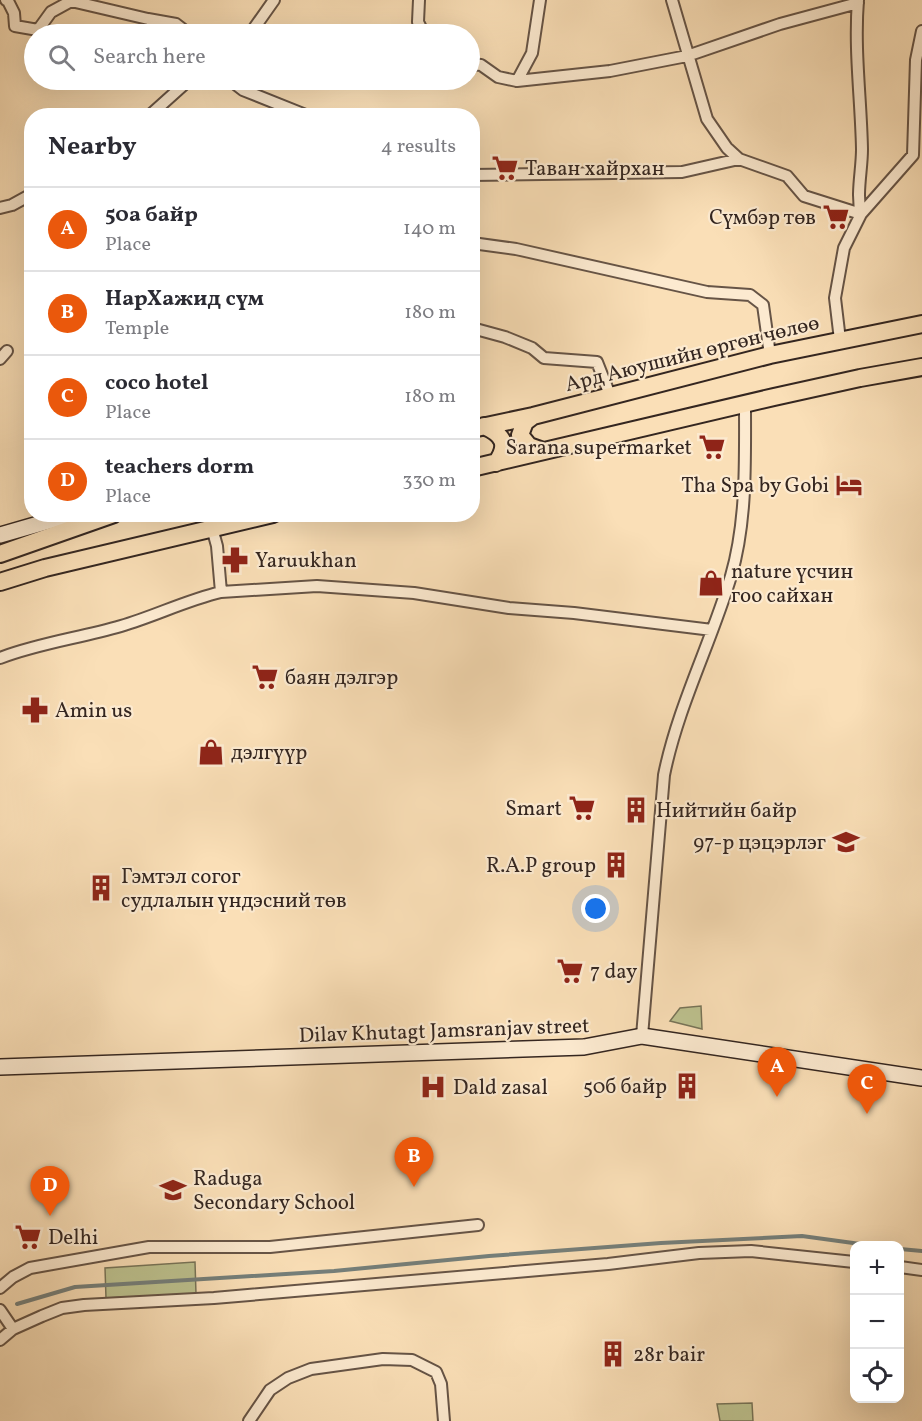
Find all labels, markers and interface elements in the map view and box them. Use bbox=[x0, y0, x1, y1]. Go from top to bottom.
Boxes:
search box bbox=[24, 24, 480, 90]
icon: search bbox=[45, 41, 78, 74]
text: Search here bbox=[93, 42, 206, 73]
text: Nearby bbox=[48, 129, 137, 165]
text: 4 results bbox=[381, 133, 456, 161]
supermarket icon: Таван хайрхан bbox=[490, 153, 520, 183]
place label: Таван хайрхан bbox=[525, 155, 665, 184]
text: 50а байр bbox=[105, 200, 198, 231]
supermarket icon: Сүмбэр төв bbox=[821, 202, 851, 232]
place label: Сүмбэр төв bbox=[709, 204, 816, 233]
text: A bbox=[60, 215, 75, 243]
text: 140 m bbox=[403, 215, 456, 243]
text: Place bbox=[105, 231, 151, 259]
text: НарХажид сүм bbox=[105, 284, 264, 315]
text: B bbox=[61, 299, 74, 327]
text: 180 m bbox=[404, 299, 456, 327]
street label: Ард Аюушийн өргөн чөлөө bbox=[562, 309, 822, 400]
text: Temple bbox=[105, 315, 169, 343]
text: coco hotel bbox=[105, 368, 209, 399]
text: C bbox=[61, 383, 74, 411]
text: 180 m bbox=[404, 383, 456, 411]
text: Place bbox=[105, 399, 151, 427]
supermarket icon: Sarana supermarket bbox=[697, 432, 727, 462]
place label: Sarana supermarket bbox=[506, 434, 692, 463]
text: teachers dorm bbox=[105, 452, 254, 483]
text: D bbox=[60, 467, 75, 495]
text: 330 m bbox=[402, 467, 456, 495]
hotel icon: Tha Spa by Gobi bbox=[834, 470, 864, 500]
place label: Tha Spa by Gobi bbox=[681, 472, 829, 501]
text: Place bbox=[105, 483, 151, 511]
pharmacy icon: Yaruukhan bbox=[220, 545, 250, 575]
place label: Yaruukhan bbox=[255, 547, 357, 576]
place label: nature үсчин гоо сайхан bbox=[731, 558, 853, 611]
shop icon: nature үсчин гоо сайхан bbox=[696, 568, 726, 598]
supermarket icon: баян дэлгэр bbox=[250, 662, 280, 692]
place label: баян дэлгэр bbox=[285, 664, 398, 693]
pharmacy icon: Amin us bbox=[20, 695, 50, 725]
place label: Amin us bbox=[55, 697, 132, 726]
shop icon: дэлгүүр bbox=[196, 737, 226, 767]
place label: дэлгүүр bbox=[231, 739, 307, 768]
supermarket icon: Smart bbox=[567, 793, 597, 823]
place label: Smart bbox=[505, 795, 562, 824]
building icon: Нийтийн байр bbox=[621, 795, 651, 825]
place label: Нийтийн байр bbox=[656, 797, 797, 826]
school or university icon: 97-р цэцэрлэг bbox=[831, 827, 861, 857]
place label: 97-р цэцэрлэг bbox=[693, 829, 826, 858]
building icon: R.A.P group bbox=[601, 850, 631, 880]
place label: R.A.P group bbox=[486, 852, 596, 881]
place label: Гэмтэл согог судлалын үндэсний төв bbox=[121, 863, 347, 916]
building icon: Гэмтэл согог судлалын үндэсний төв bbox=[86, 873, 116, 903]
your location bbox=[581, 894, 610, 923]
supermarket icon: 7 day bbox=[555, 956, 585, 986]
place label: 7 day bbox=[590, 958, 638, 987]
street label: Dilav Khutagt Jamsranjav street bbox=[298, 1012, 590, 1051]
pin: A bbox=[758, 1048, 796, 1097]
pin: C bbox=[848, 1064, 886, 1114]
building icon: 50б байр bbox=[672, 1071, 702, 1101]
hospital icon: Dald zasal bbox=[418, 1072, 448, 1102]
place label: 50б байр bbox=[583, 1073, 667, 1102]
place label: Dald zasal bbox=[453, 1074, 548, 1103]
pin: B bbox=[394, 1138, 434, 1187]
place label: Raduga Secondary School bbox=[193, 1165, 355, 1218]
pin: D bbox=[31, 1166, 70, 1216]
school or university icon: Raduga Secondary School bbox=[158, 1175, 188, 1205]
supermarket icon: Delhi bbox=[13, 1222, 43, 1252]
place label: Delhi bbox=[48, 1224, 98, 1253]
map controls bbox=[850, 1241, 904, 1403]
button: + bbox=[850, 1241, 904, 1295]
button: − bbox=[850, 1295, 904, 1349]
building icon: 28r bair bbox=[598, 1339, 628, 1369]
place label: 28r bair bbox=[633, 1341, 705, 1370]
button: locate bbox=[850, 1349, 904, 1403]

